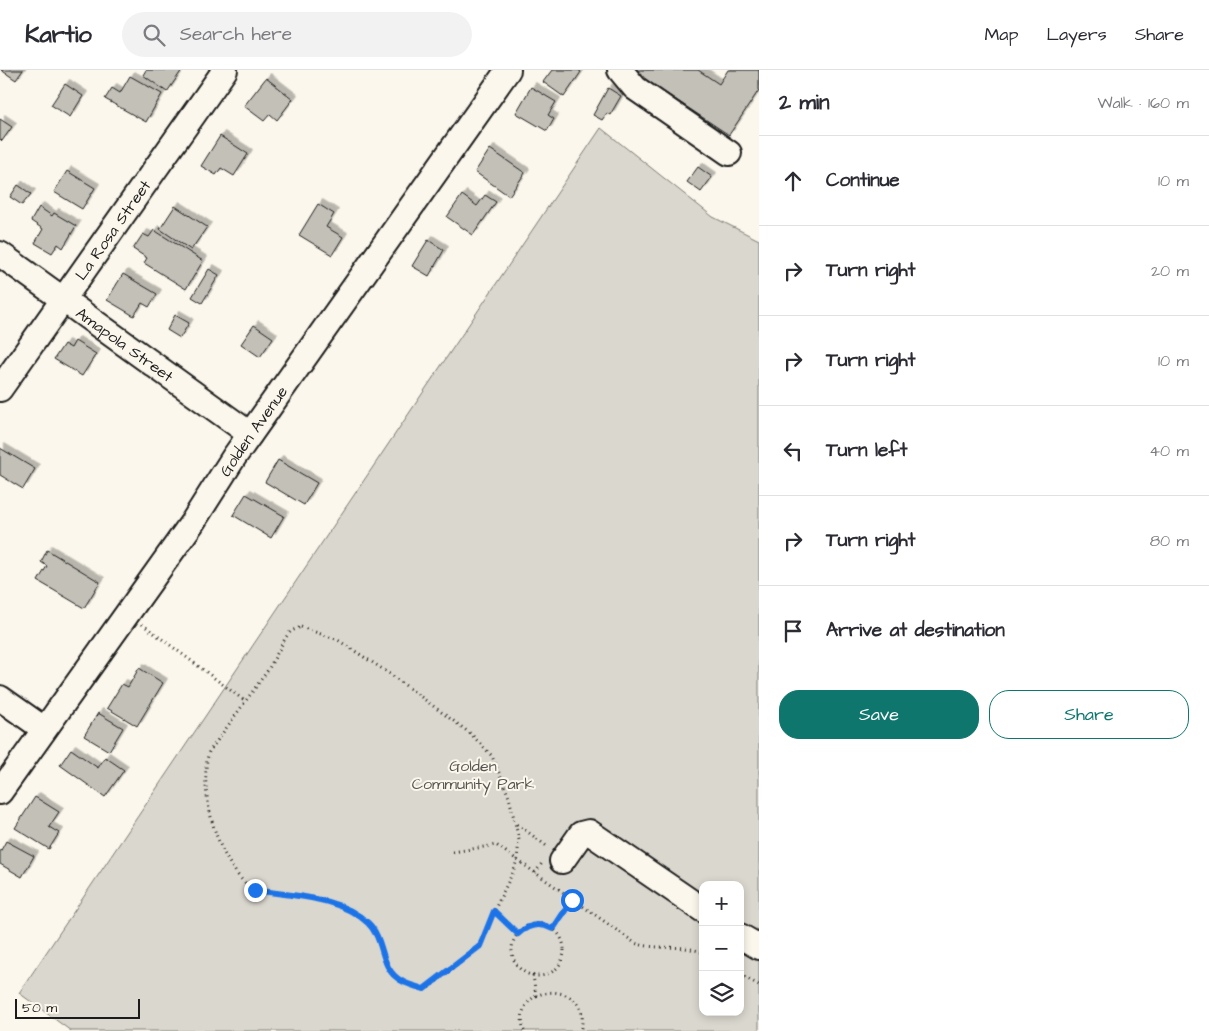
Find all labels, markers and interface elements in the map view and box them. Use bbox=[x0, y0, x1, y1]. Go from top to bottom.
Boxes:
search box bbox=[122, 12, 472, 57]
text: Kartio bbox=[25, 18, 92, 52]
icon: search bbox=[140, 21, 168, 49]
text: Search here bbox=[180, 21, 292, 48]
text: Map bbox=[984, 22, 1018, 47]
text: Layers bbox=[1046, 22, 1107, 47]
text: Share bbox=[1135, 22, 1184, 47]
text: 2 min bbox=[779, 88, 829, 117]
text: Walk · 160 m bbox=[1097, 92, 1189, 114]
icon: ahead bbox=[779, 167, 807, 195]
text: Continue bbox=[826, 167, 900, 194]
text: 10 m bbox=[1158, 170, 1189, 192]
street label: La Rosa Street bbox=[70, 175, 157, 285]
icon: right bbox=[779, 257, 807, 285]
text: Turn right bbox=[826, 257, 915, 284]
text: 20 m bbox=[1151, 260, 1189, 282]
street label: Amapola Street bbox=[71, 302, 178, 388]
icon: right bbox=[779, 347, 807, 375]
text: Turn right bbox=[826, 347, 915, 374]
text: 10 m bbox=[1158, 350, 1189, 372]
street label: Golden Avenue bbox=[214, 381, 293, 481]
icon: left bbox=[779, 437, 807, 465]
text: Turn left bbox=[826, 437, 907, 464]
text: 40 m bbox=[1149, 440, 1189, 462]
icon: right bbox=[779, 527, 807, 555]
text: Turn right bbox=[826, 527, 915, 554]
text: 80 m bbox=[1150, 530, 1189, 552]
icon: arrive bbox=[779, 617, 807, 645]
text: Arrive at destination bbox=[826, 617, 1005, 644]
button: Save bbox=[779, 690, 979, 739]
button: Share bbox=[989, 690, 1189, 739]
park label: Golden Community Park bbox=[412, 755, 534, 796]
route end bbox=[244, 879, 267, 902]
map controls bbox=[699, 881, 744, 1016]
button: + bbox=[699, 881, 744, 926]
route start bbox=[561, 889, 584, 912]
button: − bbox=[699, 926, 744, 971]
button: layers bbox=[699, 971, 744, 1016]
scale bar bbox=[15, 996, 140, 1019]
text: 50 m bbox=[22, 998, 57, 1018]

